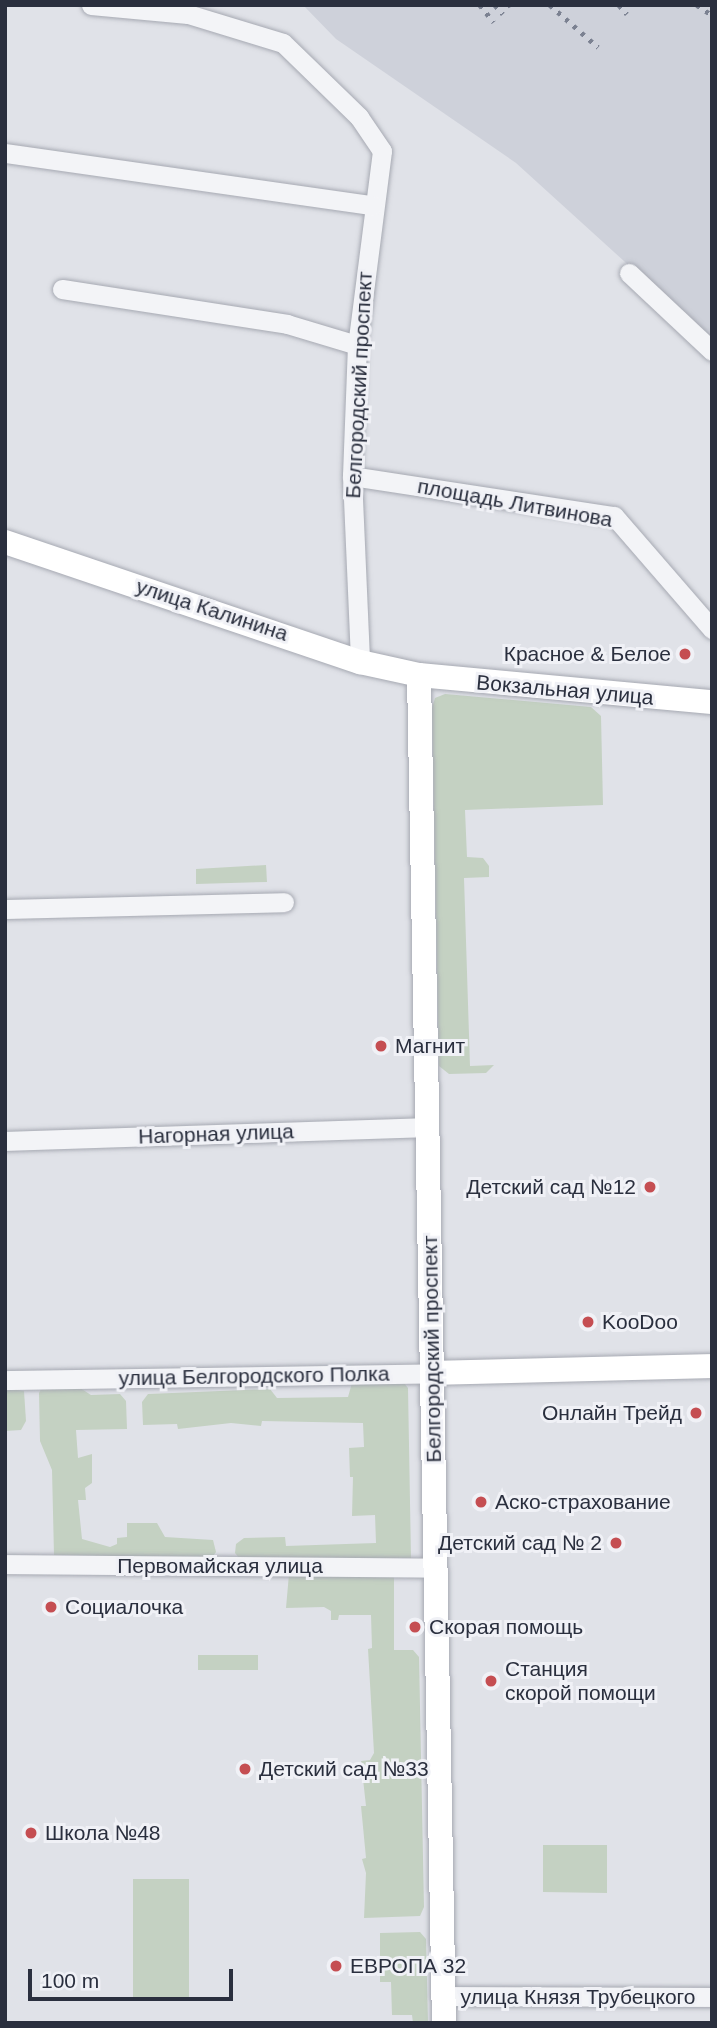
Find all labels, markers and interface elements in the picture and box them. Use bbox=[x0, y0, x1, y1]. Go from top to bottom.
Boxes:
street label: Белгородский проспект bbox=[340, 271, 378, 499]
street label: площадь Литвинова bbox=[416, 473, 614, 533]
street label: улица Калинина bbox=[133, 574, 291, 646]
place label: Красное & Белое bbox=[504, 641, 671, 667]
marker: Красное & Белое bbox=[677, 646, 693, 662]
street label: Вокзальная улица bbox=[475, 670, 655, 710]
place label: Магнит bbox=[395, 1033, 465, 1059]
marker: Магнит bbox=[373, 1038, 389, 1054]
street label: Нагорная улица bbox=[138, 1119, 294, 1149]
place label: Детский сад №12 bbox=[466, 1174, 636, 1200]
marker: Детский сад №12 bbox=[642, 1179, 658, 1195]
street label: Белгородский проспект bbox=[417, 1235, 447, 1463]
place label: KooDoo bbox=[602, 1309, 678, 1335]
marker: KooDoo bbox=[580, 1314, 596, 1330]
street label: улица Белгородского Полка bbox=[118, 1361, 390, 1391]
place label: Онлайн Трейд bbox=[542, 1400, 682, 1426]
marker: Онлайн Трейд bbox=[688, 1405, 704, 1421]
place label: Аско-страхование bbox=[495, 1489, 671, 1515]
marker: Аско-страхование bbox=[473, 1494, 489, 1510]
place label: Детский сад № 2 bbox=[438, 1530, 602, 1556]
marker: Детский сад № 2 bbox=[608, 1535, 624, 1551]
street label: Первомайская улица bbox=[117, 1553, 323, 1579]
place label: Социалочка bbox=[65, 1594, 183, 1620]
marker: Социалочка bbox=[43, 1599, 59, 1615]
place label: Скорая помощь bbox=[429, 1614, 583, 1640]
marker: Скорая помощь bbox=[407, 1619, 423, 1635]
place label: Станция скорой помощи bbox=[505, 1656, 656, 1706]
marker: Станция скорой помощи bbox=[483, 1673, 499, 1689]
place label: Детский сад №33 bbox=[259, 1756, 429, 1782]
marker: Детский сад №33 bbox=[237, 1761, 253, 1777]
place label: Школа №48 bbox=[45, 1820, 161, 1846]
marker: Школа №48 bbox=[23, 1825, 39, 1841]
place label: ЕВРОПА 32 bbox=[350, 1953, 466, 1979]
scale bar bbox=[32, 1954, 236, 1998]
marker: ЕВРОПА 32 bbox=[328, 1958, 344, 1974]
text: 100 m bbox=[41, 1969, 99, 1992]
street label: улица Князя Трубецкого bbox=[461, 1984, 695, 2010]

